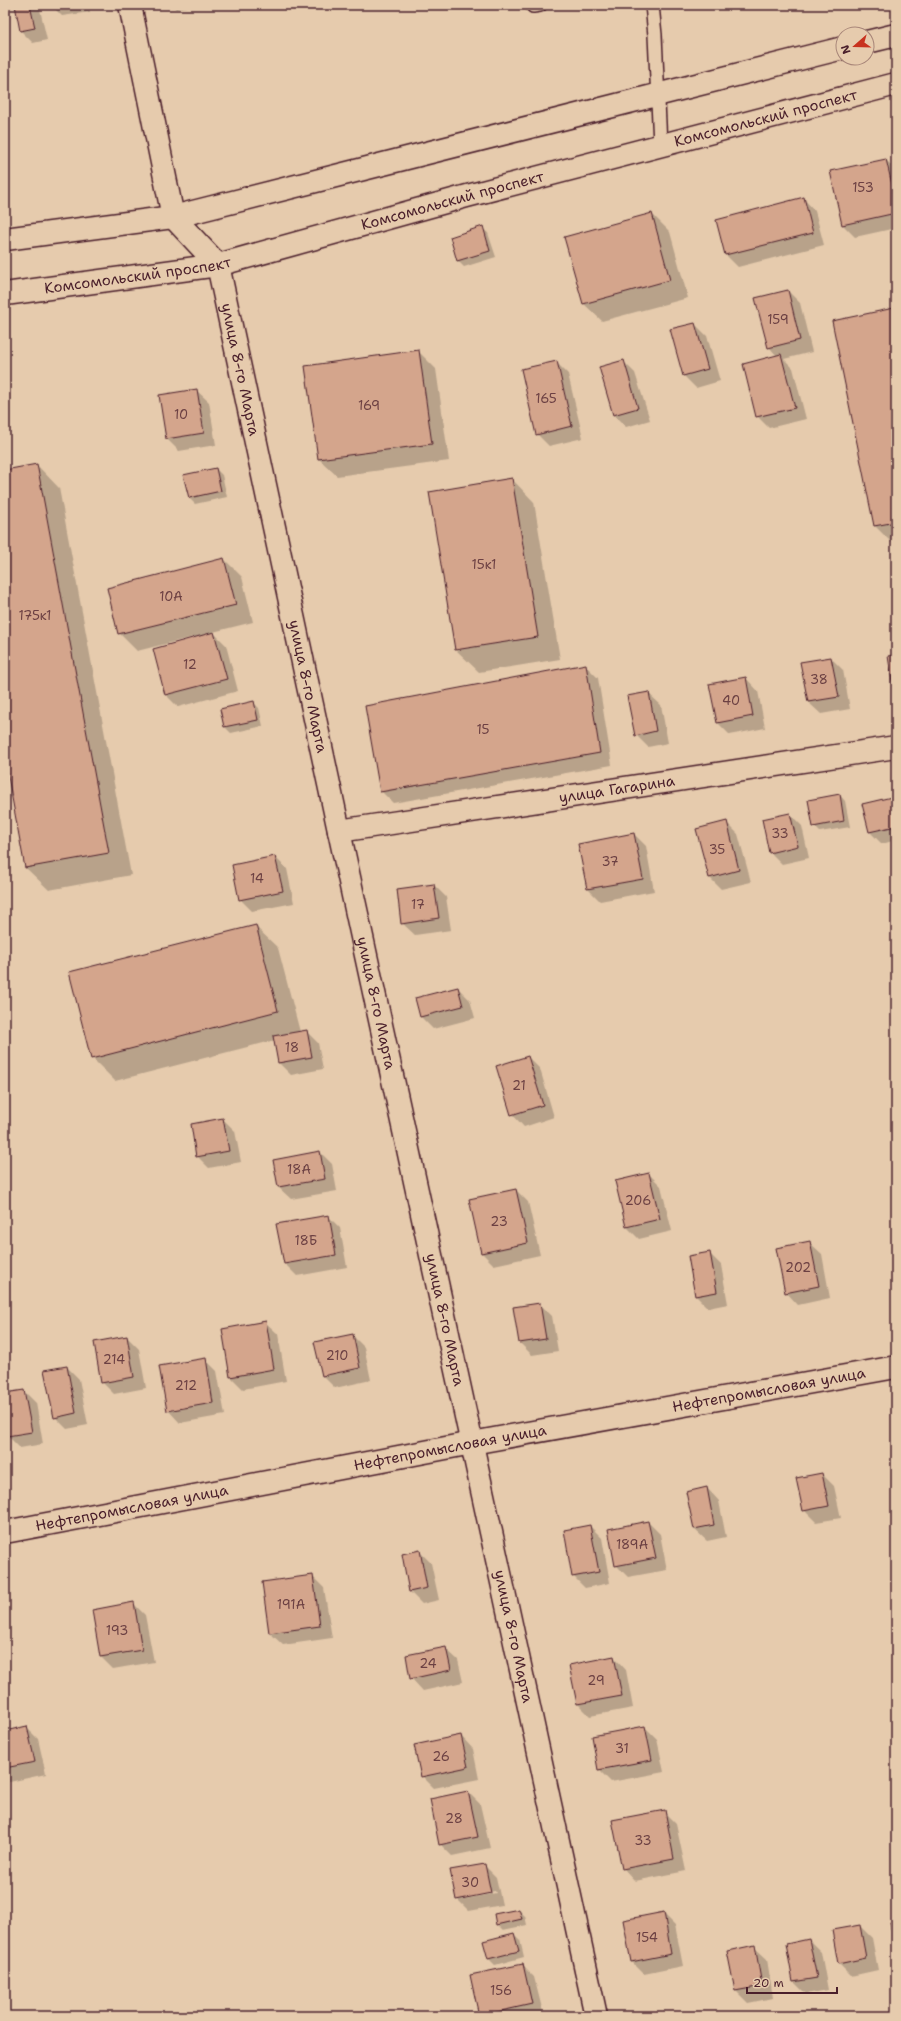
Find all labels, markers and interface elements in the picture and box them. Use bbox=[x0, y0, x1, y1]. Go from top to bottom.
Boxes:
north arrow bbox=[835, 26, 875, 66]
text: N bbox=[837, 42, 855, 56]
street label: Комсомольский проспект bbox=[672, 84, 860, 151]
street label: Комсомольский проспект bbox=[359, 166, 546, 235]
house number: 153 bbox=[852, 179, 874, 196]
street label: Комсомольский проспект bbox=[43, 252, 234, 299]
street label: улица 8-го Марта bbox=[216, 301, 264, 438]
house number: 159 bbox=[767, 311, 789, 328]
house number: 165 bbox=[535, 390, 557, 407]
house number: 169 bbox=[358, 397, 380, 414]
house number: 10 bbox=[174, 406, 188, 423]
house number: 15к1 bbox=[472, 556, 496, 573]
house number: 10А bbox=[159, 588, 183, 605]
house number: 175к1 bbox=[19, 607, 51, 624]
street label: улица 8-го Марта bbox=[284, 618, 332, 755]
house number: 12 bbox=[183, 656, 197, 673]
house number: 38 bbox=[810, 671, 828, 688]
house number: 40 bbox=[722, 692, 740, 709]
house number: 15 bbox=[476, 721, 490, 738]
street label: улица Гагарина bbox=[558, 770, 677, 808]
house number: 33 bbox=[771, 825, 789, 842]
house number: 35 bbox=[709, 841, 725, 858]
house number: 37 bbox=[601, 853, 619, 870]
house number: 14 bbox=[250, 870, 264, 887]
house number: 17 bbox=[411, 896, 425, 913]
street label: улица 8-го Марта bbox=[352, 935, 401, 1072]
house number: 18 bbox=[285, 1039, 299, 1056]
house number: 21 bbox=[512, 1077, 526, 1094]
house number: 18А bbox=[287, 1161, 311, 1178]
house number: 206 bbox=[625, 1192, 651, 1209]
house number: 23 bbox=[490, 1213, 508, 1230]
house number: 18Б bbox=[295, 1232, 317, 1249]
street label: улица 8-го Марта bbox=[421, 1251, 469, 1389]
house number: 202 bbox=[785, 1259, 811, 1276]
house number: 210 bbox=[326, 1347, 348, 1364]
house number: 214 bbox=[103, 1351, 125, 1368]
street label: Нефтепромысловая улица bbox=[671, 1363, 868, 1417]
house number: 212 bbox=[175, 1377, 197, 1394]
street label: Нефтепромысловая улица bbox=[352, 1420, 549, 1475]
street label: Нефтепромысловая улица bbox=[34, 1480, 230, 1536]
house number: 189А bbox=[616, 1536, 648, 1553]
street label: улица 8-го Марта bbox=[490, 1568, 538, 1705]
house number: 191А bbox=[277, 1596, 305, 1613]
house number: 193 bbox=[106, 1622, 128, 1639]
house number: 24 bbox=[419, 1655, 437, 1672]
house number: 29 bbox=[587, 1672, 605, 1689]
house number: 31 bbox=[615, 1740, 629, 1757]
house number: 26 bbox=[432, 1748, 450, 1765]
house number: 28 bbox=[445, 1810, 463, 1827]
house number: 33 bbox=[634, 1832, 652, 1849]
house number: 30 bbox=[461, 1874, 479, 1891]
house number: 154 bbox=[636, 1929, 658, 1946]
scale bar bbox=[747, 1969, 837, 1995]
text: 20 m bbox=[753, 1975, 784, 1991]
house number: 156 bbox=[490, 1982, 512, 1999]

